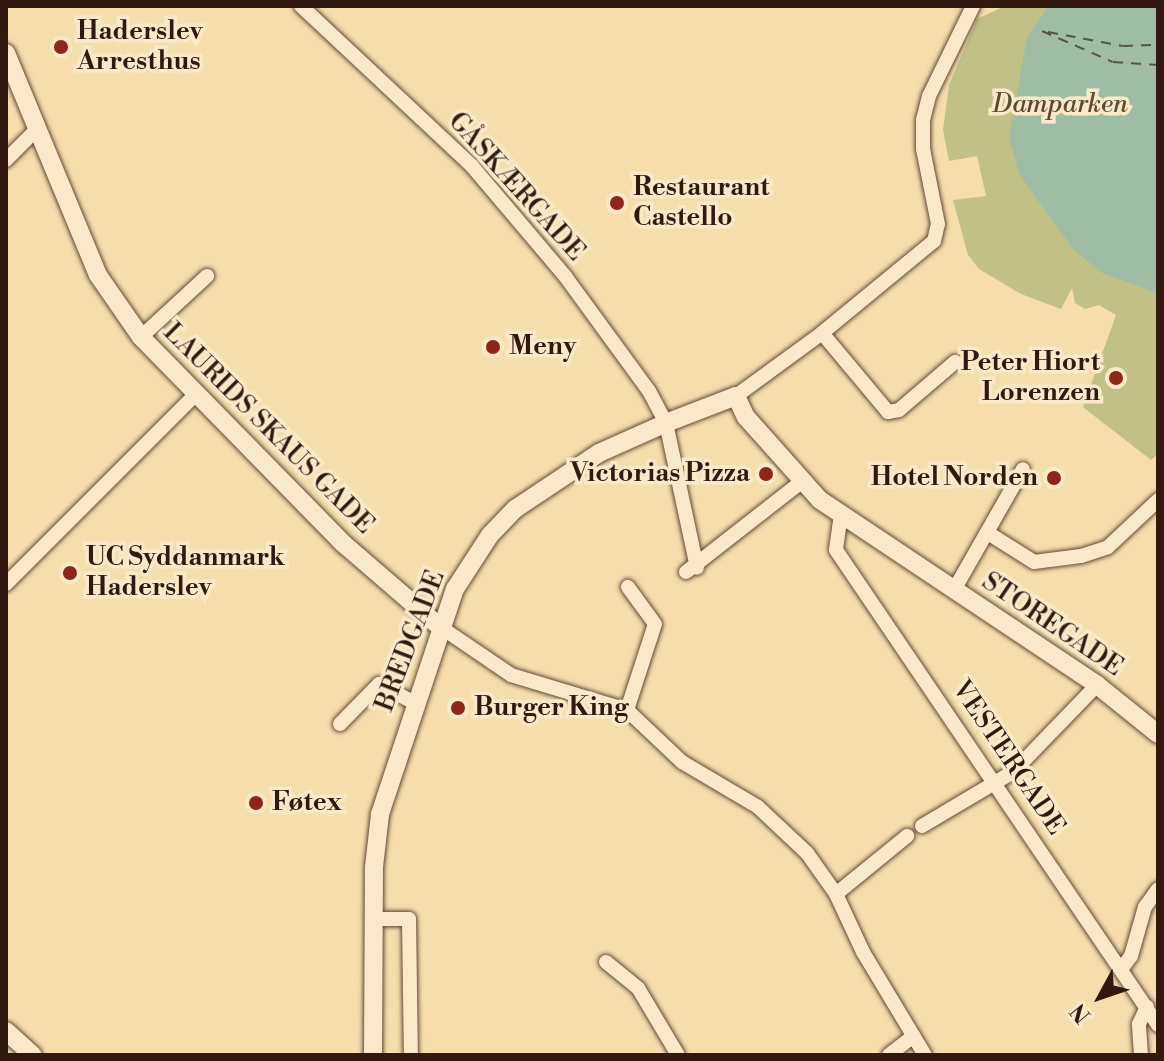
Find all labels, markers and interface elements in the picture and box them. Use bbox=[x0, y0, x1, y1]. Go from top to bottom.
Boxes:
place label: Haderslev Arresthus bbox=[77, 16, 203, 78]
marker: Haderslev Arresthus bbox=[52, 38, 70, 56]
park label: Damparken bbox=[992, 89, 1128, 121]
street label: GÅSKÆRGADE bbox=[441, 106, 591, 268]
place label: Restaurant Castello bbox=[633, 172, 769, 234]
marker: Restaurant Castello bbox=[608, 194, 626, 212]
street label: LAURIDS SKAUS GADE bbox=[156, 317, 380, 541]
place label: Meny bbox=[509, 331, 576, 363]
marker: Meny bbox=[484, 338, 502, 356]
place label: Peter Hiort Lorenzen bbox=[961, 347, 1100, 408]
marker: Peter Hiort Lorenzen bbox=[1107, 369, 1125, 387]
place label: Victorias Pizza bbox=[570, 458, 750, 490]
place label: Hotel Norden bbox=[871, 462, 1038, 494]
marker: Victorias Pizza bbox=[757, 465, 775, 483]
marker: Hotel Norden bbox=[1045, 469, 1063, 487]
place label: UC Syddanmark Haderslev bbox=[86, 542, 285, 604]
marker: UC Syddanmark Haderslev bbox=[61, 564, 79, 582]
street label: BREDGADE bbox=[370, 566, 452, 716]
street label: STOREGADE bbox=[976, 566, 1128, 684]
street label: VESTERGADE bbox=[945, 675, 1071, 841]
place label: Burger King bbox=[474, 692, 628, 724]
marker: Burger King bbox=[449, 699, 467, 717]
place label: Føtex bbox=[272, 787, 342, 819]
marker: Føtex bbox=[247, 794, 265, 812]
north arrow bbox=[1060, 957, 1140, 1037]
text: N bbox=[1065, 997, 1097, 1028]

